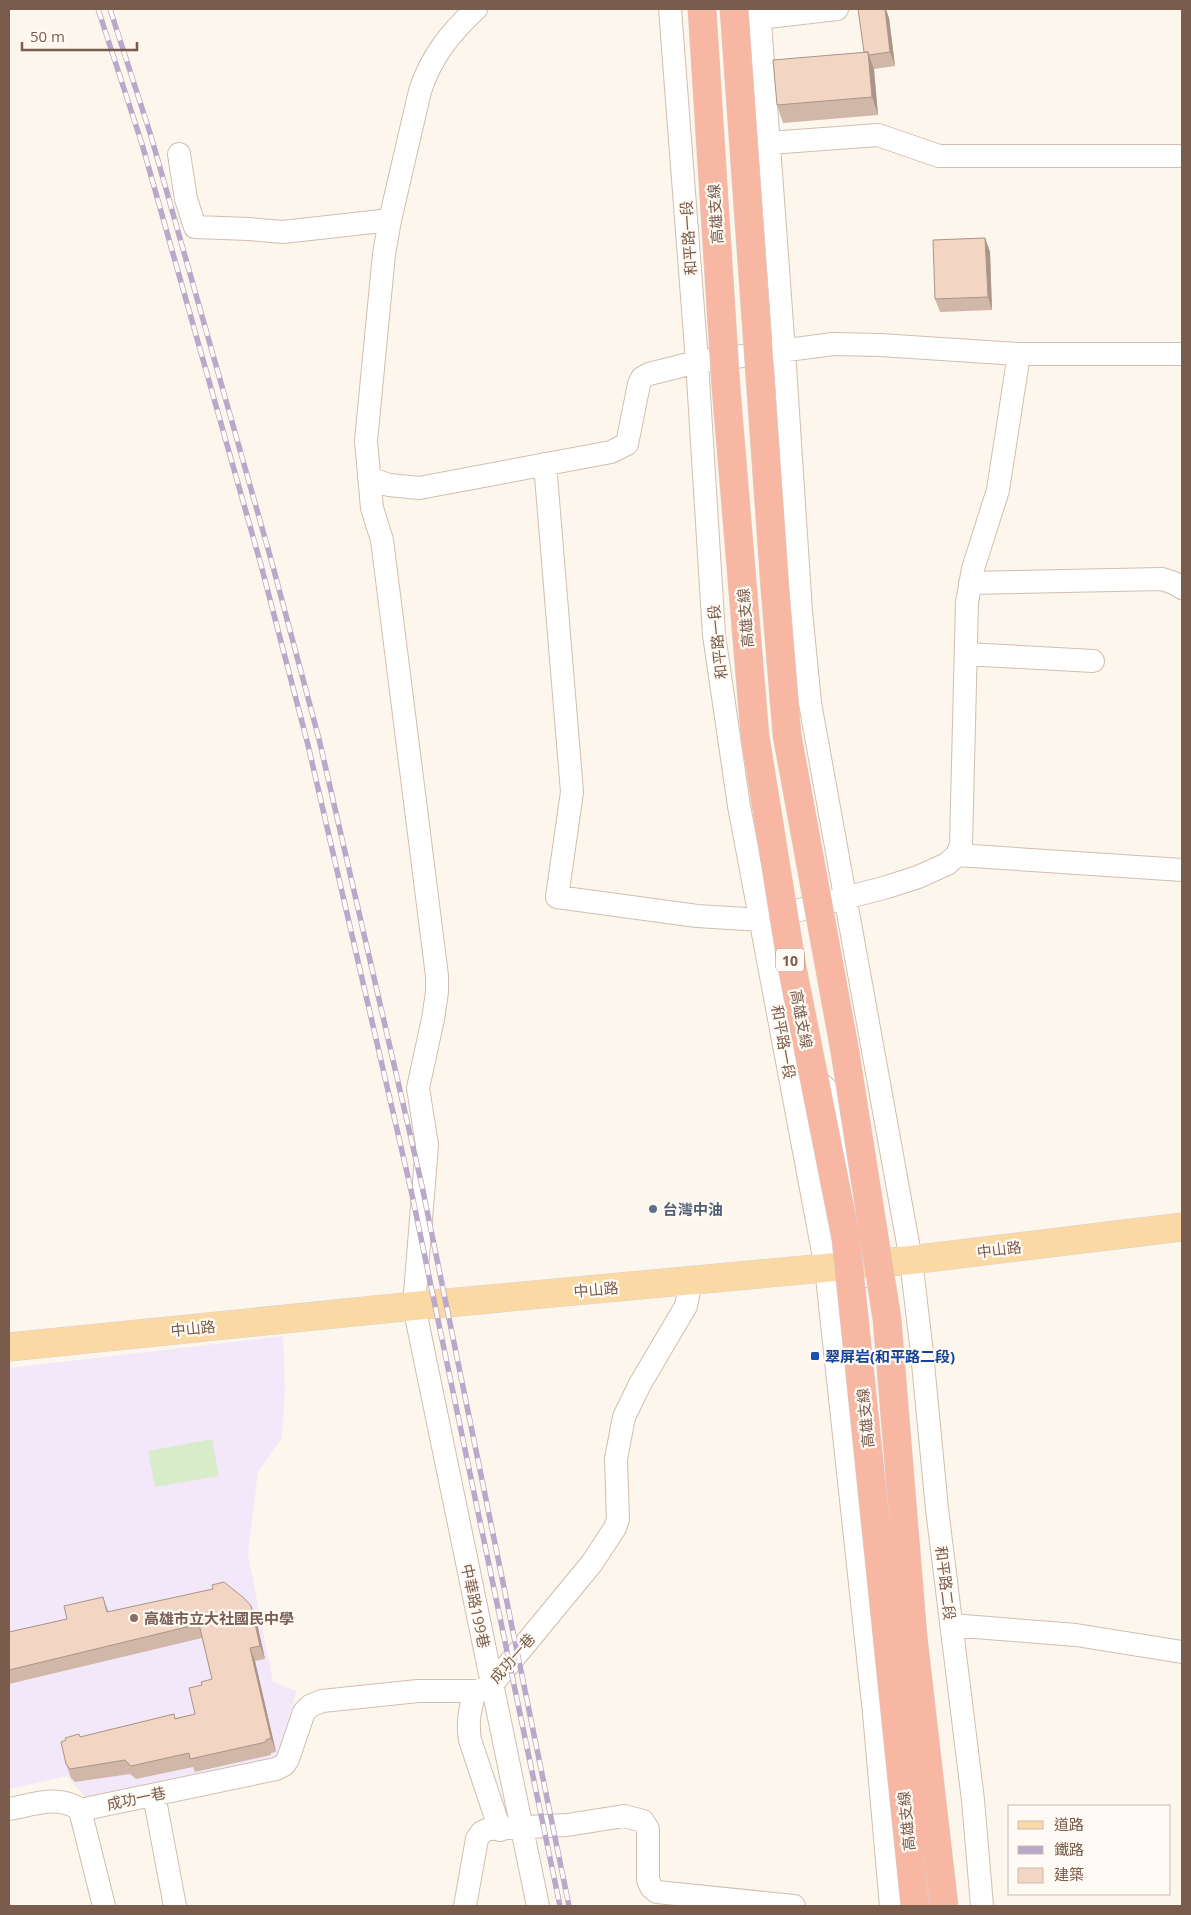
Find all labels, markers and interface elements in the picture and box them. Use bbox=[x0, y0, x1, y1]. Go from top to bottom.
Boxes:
scale bar bbox=[22, 20, 138, 52]
text: 50 m bbox=[30, 26, 65, 46]
street label: 高雄支線 bbox=[703, 183, 727, 245]
street label: 和平路一段 bbox=[675, 200, 701, 276]
street label: 高雄支線 bbox=[732, 587, 758, 649]
street label: 和平路一段 bbox=[703, 604, 731, 680]
road number: 10 bbox=[776, 948, 804, 972]
street label: 高雄支線 bbox=[786, 988, 818, 1050]
street label: 和平路一段 bbox=[768, 1003, 800, 1081]
place label: 台灣中油 bbox=[663, 1199, 723, 1219]
marker: 台灣中油 bbox=[647, 1203, 659, 1215]
street label: 中山路 bbox=[975, 1236, 1023, 1262]
street label: 中山路 bbox=[573, 1277, 619, 1301]
street label: 中山路 bbox=[170, 1316, 216, 1340]
place label: 翠屏岩(和平路二段) bbox=[825, 1346, 955, 1366]
marker: 翠屏岩(和平路二段) bbox=[809, 1350, 821, 1362]
street label: 高雄支線 bbox=[852, 1387, 878, 1449]
street label: 和平路二段 bbox=[932, 1545, 960, 1621]
street label: 中華路199巷 bbox=[457, 1562, 495, 1650]
place label: 高雄市立大社國民中學 bbox=[144, 1608, 294, 1628]
marker: 高雄市立大社國民中學 bbox=[128, 1612, 140, 1624]
street label: 成功一巷 bbox=[485, 1629, 539, 1687]
street label: 成功一巷 bbox=[105, 1782, 167, 1814]
street label: 高雄支線 bbox=[893, 1790, 919, 1852]
legend bbox=[1008, 1805, 1171, 1895]
text: 道路 bbox=[1054, 1814, 1084, 1834]
text: 鐵路 bbox=[1054, 1839, 1084, 1859]
text: 建築 bbox=[1054, 1864, 1084, 1884]

